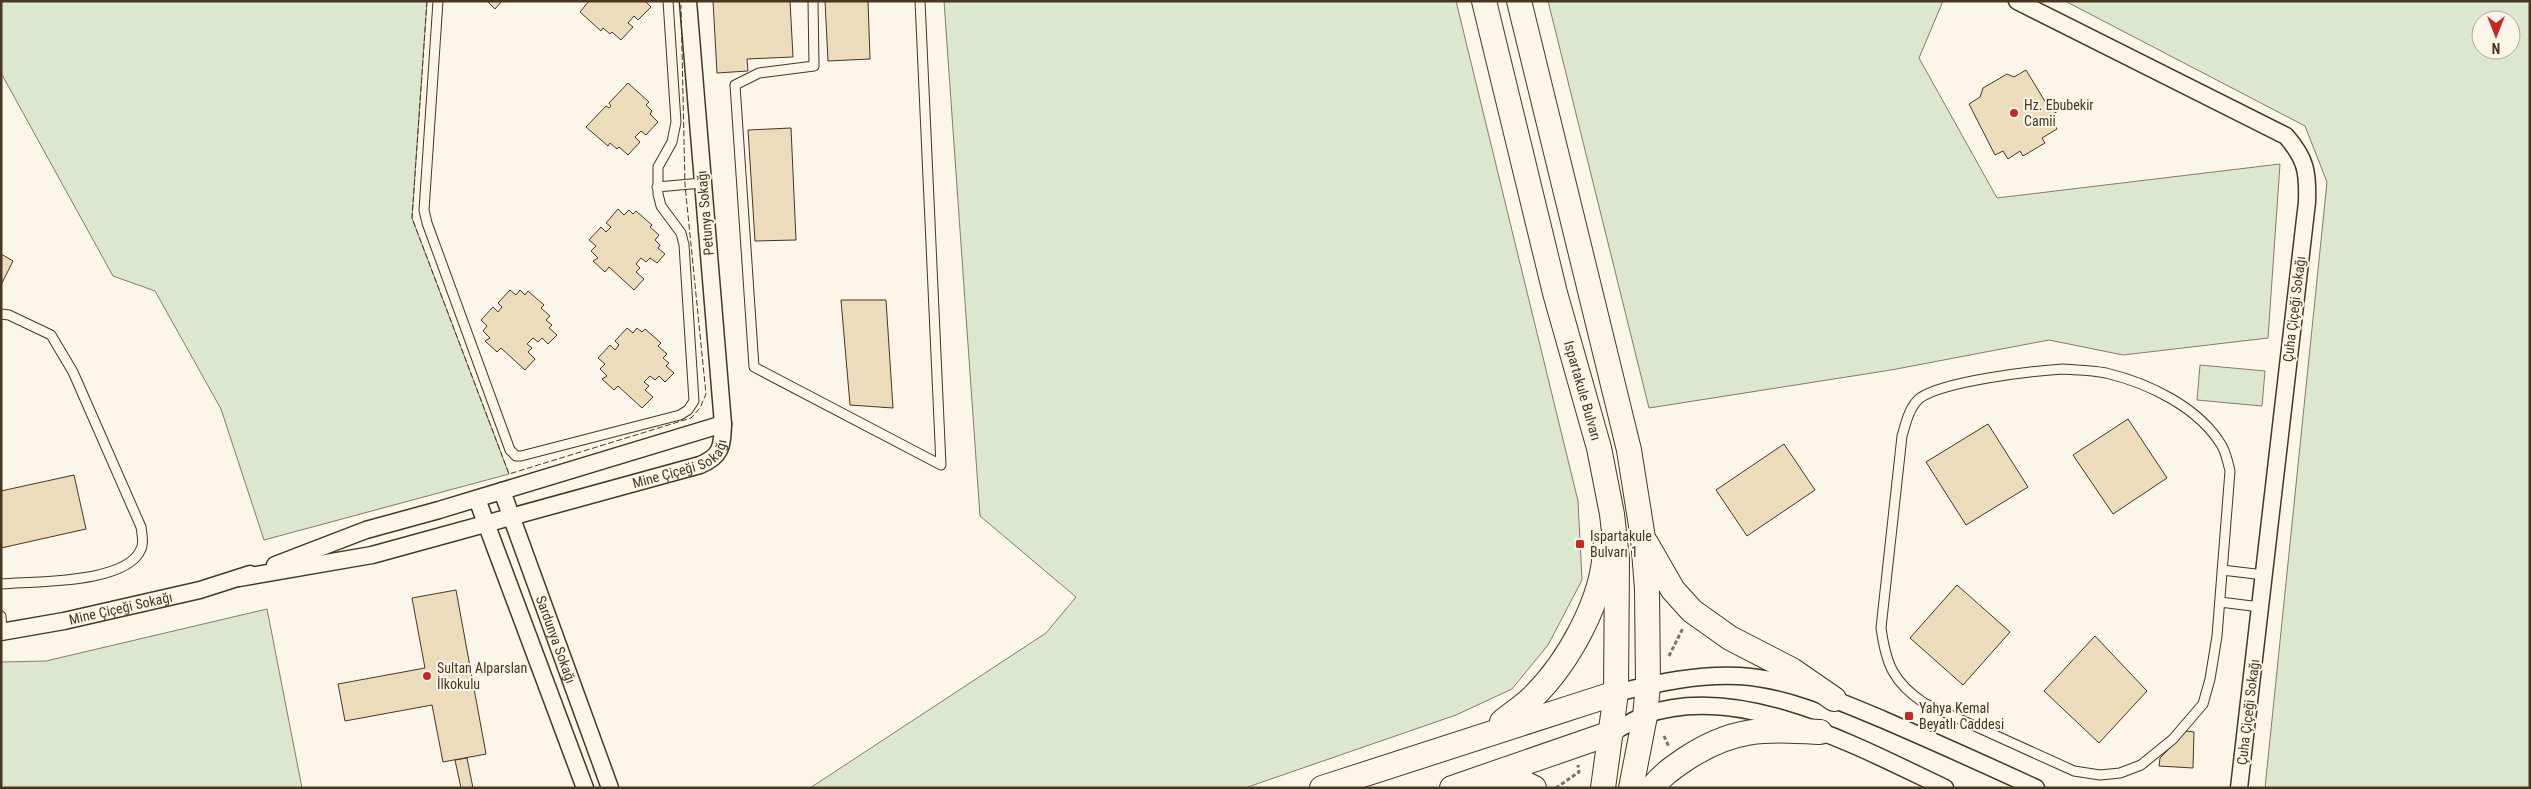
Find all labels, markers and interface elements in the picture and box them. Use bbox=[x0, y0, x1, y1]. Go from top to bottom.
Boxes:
north arrow bbox=[2471, 10, 2521, 60]
text: N bbox=[2492, 40, 2500, 56]
place label: Hz. Ebubekir Camii bbox=[2024, 97, 2094, 129]
marker: Hz. Ebubekir Camii bbox=[2008, 107, 2020, 119]
street label: Petunya Sokağı bbox=[693, 170, 717, 256]
street label: Çuha Çiçeği Sokağı bbox=[2280, 255, 2308, 363]
street label: Ispartakule Bulvarı bbox=[1561, 339, 1604, 442]
street label: Mine Çiçeği Sokağı bbox=[631, 438, 730, 491]
place label: Ispartakule Bulvarı 1 bbox=[1590, 528, 1652, 560]
marker: Ispartakule Bulvarı 1 bbox=[1574, 538, 1586, 550]
street label: Mine Çiçeği Sokağı bbox=[67, 589, 174, 628]
street label: Sardunya Sokağı bbox=[533, 594, 579, 685]
street label: Çuha Çiçeği Sokağı bbox=[2234, 658, 2262, 766]
place label: Sultan Alparslan İlkokulu bbox=[437, 660, 527, 692]
marker: Sultan Alparslan İlkokulu bbox=[421, 670, 433, 682]
place label: Yahya Kemal Beyatlı Caddesi bbox=[1919, 700, 2004, 732]
marker: Yahya Kemal Beyatlı Caddesi bbox=[1903, 710, 1915, 722]

